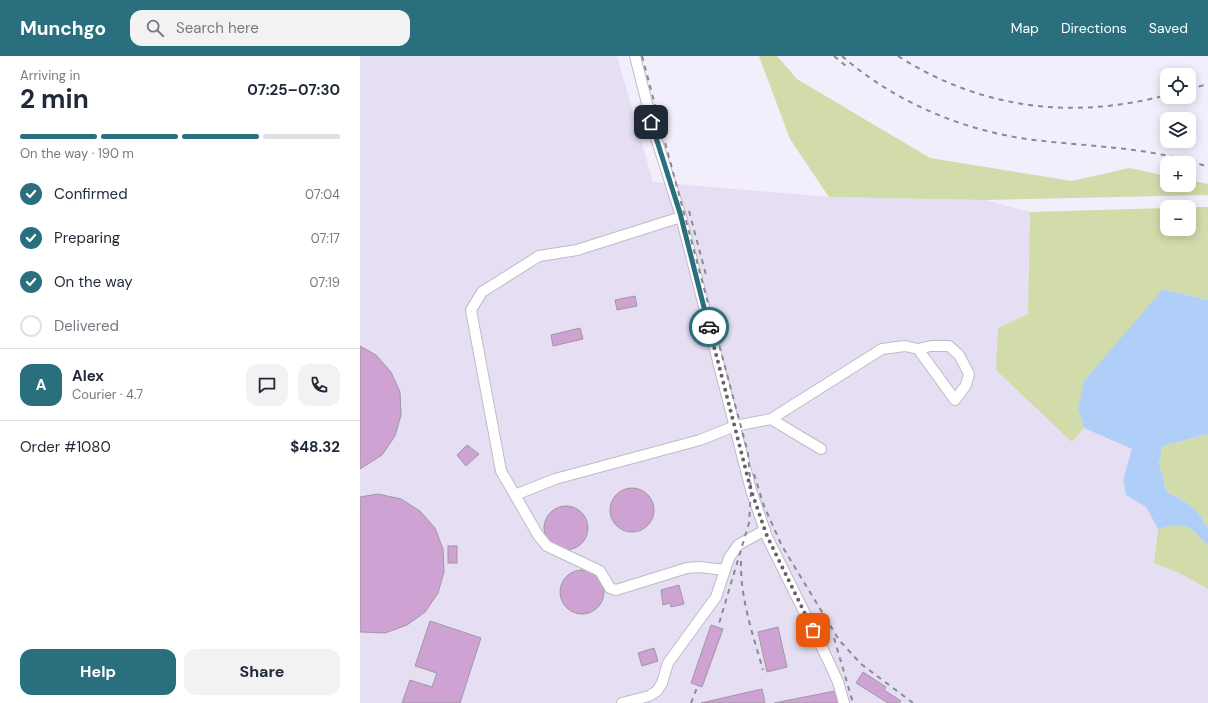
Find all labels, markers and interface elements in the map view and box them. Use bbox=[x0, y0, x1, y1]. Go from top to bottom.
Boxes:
search box bbox=[130, 10, 410, 46]
text: Munchgo bbox=[20, 16, 106, 41]
icon: search bbox=[144, 17, 166, 39]
text: Search here bbox=[176, 18, 259, 38]
text: Map bbox=[1011, 19, 1039, 37]
text: Directions bbox=[1061, 19, 1127, 37]
text: Saved bbox=[1149, 19, 1188, 37]
text: Arriving in bbox=[20, 67, 80, 84]
map controls bbox=[1160, 68, 1196, 236]
button: locate bbox=[1160, 68, 1196, 104]
text: 07:25–07:30 bbox=[247, 80, 340, 100]
text: 2 min bbox=[20, 82, 89, 116]
pin bbox=[634, 105, 668, 139]
icon: home bbox=[640, 111, 662, 133]
button: layers bbox=[1160, 112, 1196, 148]
text: On the way · 190 m bbox=[20, 145, 134, 162]
button: + bbox=[1160, 156, 1196, 192]
icon: check bbox=[20, 183, 42, 205]
text: Confirmed bbox=[54, 184, 128, 204]
text: 07:04 bbox=[305, 186, 340, 203]
button: − bbox=[1160, 200, 1196, 236]
icon: check bbox=[20, 227, 42, 249]
text: Preparing bbox=[54, 228, 120, 248]
text: 07:17 bbox=[311, 230, 340, 247]
icon: check bbox=[20, 271, 42, 293]
text: On the way bbox=[54, 272, 133, 292]
text: 07:19 bbox=[310, 274, 340, 291]
courier bbox=[689, 307, 729, 347]
text: Delivered bbox=[54, 316, 119, 336]
icon: car bbox=[698, 316, 720, 338]
button: chat bbox=[246, 364, 288, 406]
button: phone bbox=[298, 364, 340, 406]
text: Alex bbox=[72, 366, 104, 386]
text: A bbox=[36, 375, 46, 395]
text: Courier · 4.7 bbox=[72, 386, 143, 403]
text: Order #1080 bbox=[20, 437, 111, 457]
text: $48.32 bbox=[290, 437, 340, 457]
pin bbox=[796, 613, 830, 647]
icon: bag bbox=[802, 619, 824, 641]
button: Help bbox=[20, 649, 176, 695]
button: Share bbox=[184, 649, 340, 695]

